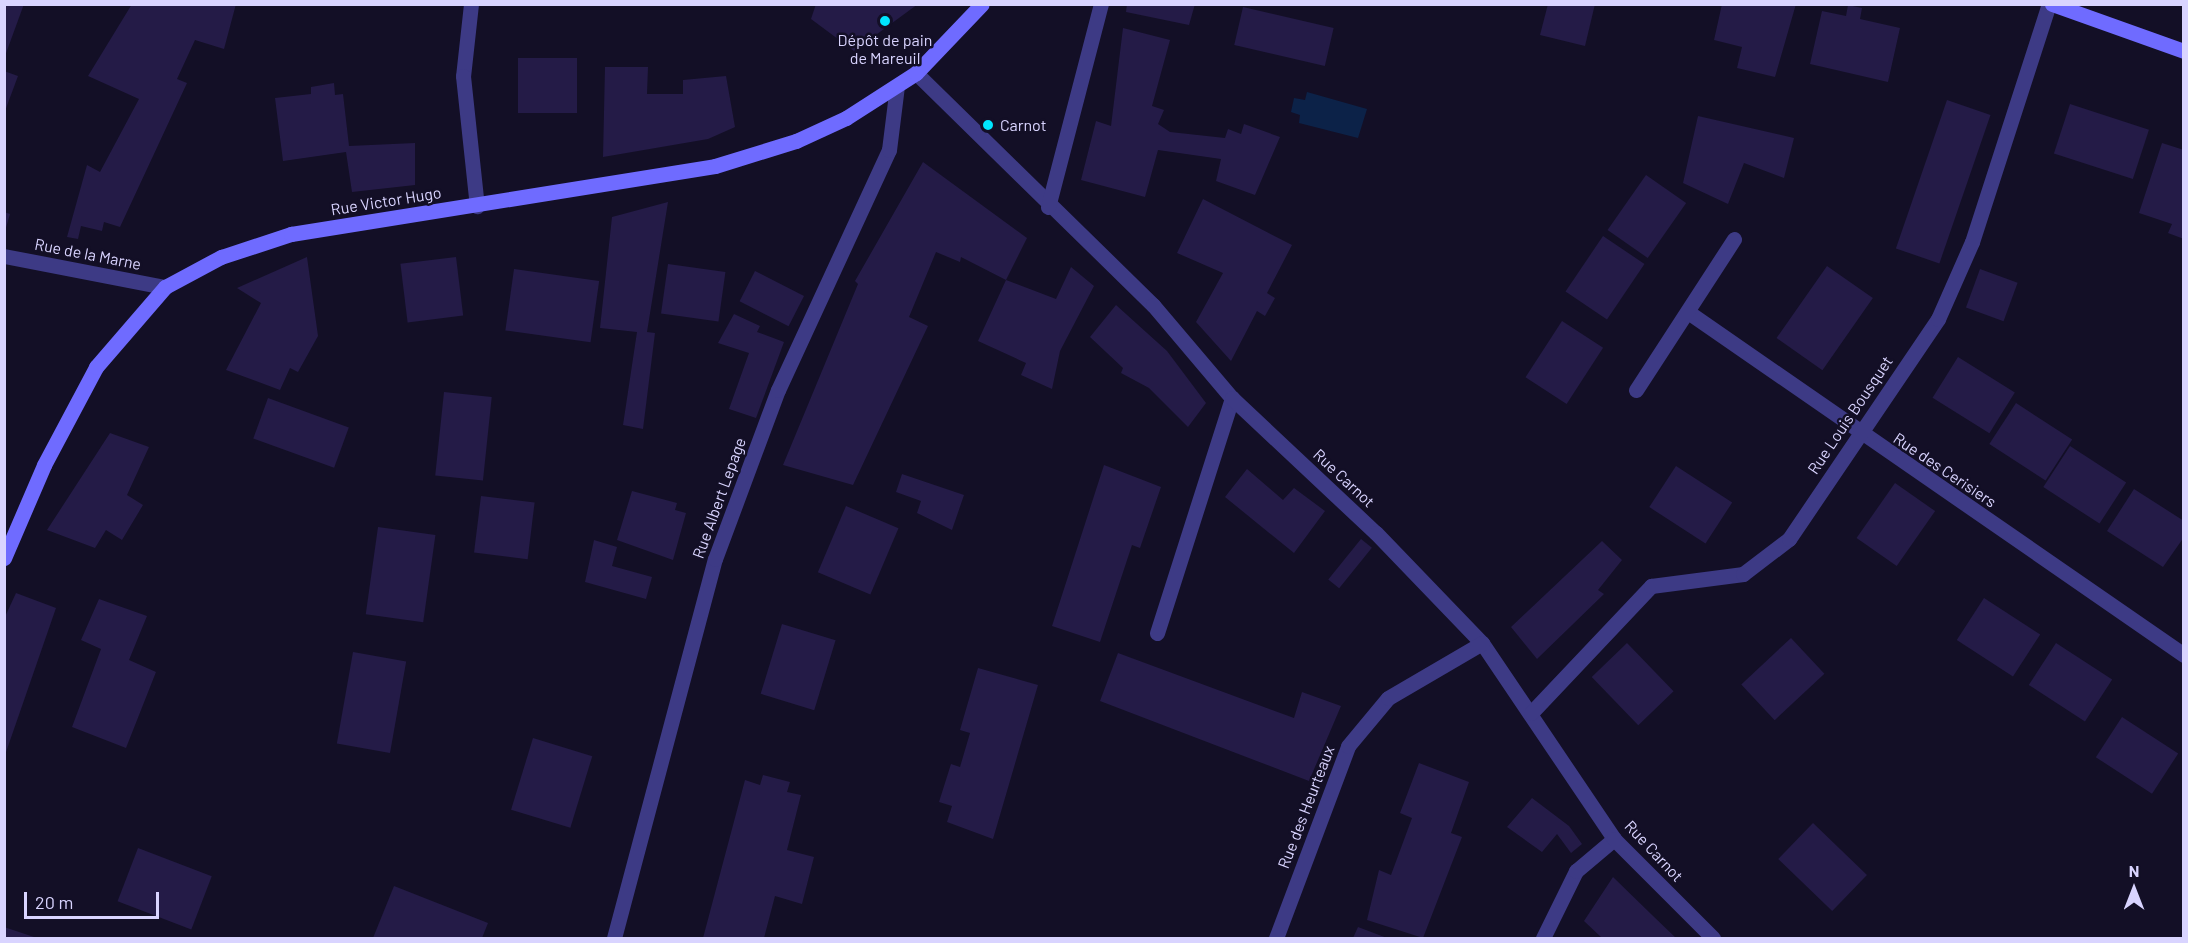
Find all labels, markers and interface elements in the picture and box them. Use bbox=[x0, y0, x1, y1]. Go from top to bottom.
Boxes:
marker: Dépôt de pain de Mareuil bbox=[878, 14, 892, 28]
place label: Dépôt de pain de Mareuil bbox=[838, 30, 932, 68]
place label: Carnot bbox=[1000, 115, 1047, 135]
marker: Carnot bbox=[981, 118, 995, 132]
street label: Rue Victor Hugo bbox=[329, 183, 443, 219]
street label: Rue de la Marne bbox=[33, 234, 143, 274]
street label: Rue Louis Bousquet bbox=[1803, 352, 1897, 478]
street label: Rue des Cerisiers bbox=[1890, 428, 2000, 512]
street label: Rue Albert Lepage bbox=[688, 435, 750, 561]
street label: Rue Carnot bbox=[1309, 445, 1379, 511]
street label: Rue des Heurteaux bbox=[1274, 743, 1338, 871]
street label: Rue Carnot bbox=[1621, 816, 1687, 886]
north arrow bbox=[2104, 859, 2164, 919]
text: N bbox=[2129, 861, 2139, 880]
scale bar bbox=[27, 880, 162, 918]
text: 20 m bbox=[35, 891, 73, 913]

